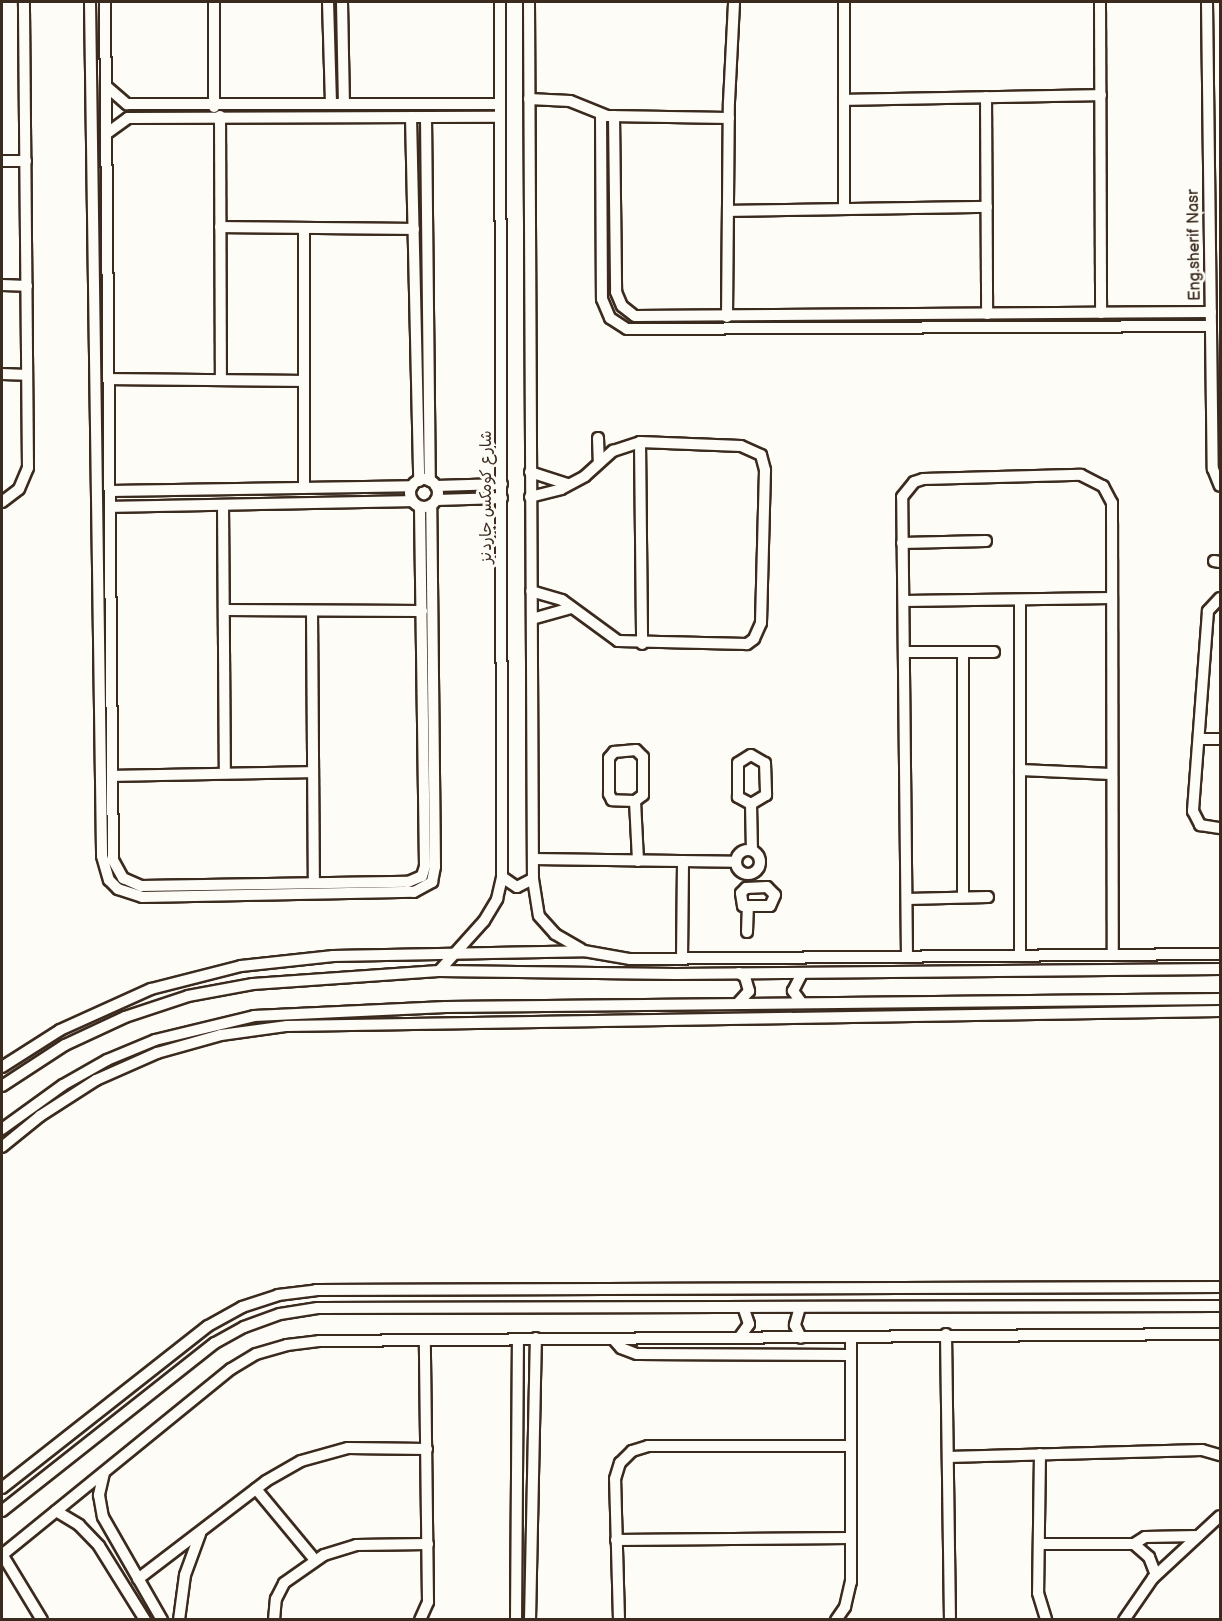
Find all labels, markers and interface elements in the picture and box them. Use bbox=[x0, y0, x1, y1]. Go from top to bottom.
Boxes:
street label: Eng.sherif Nasr bbox=[1184, 189, 1206, 301]
street label: شارع كومكس جاردنز bbox=[477, 430, 497, 564]

